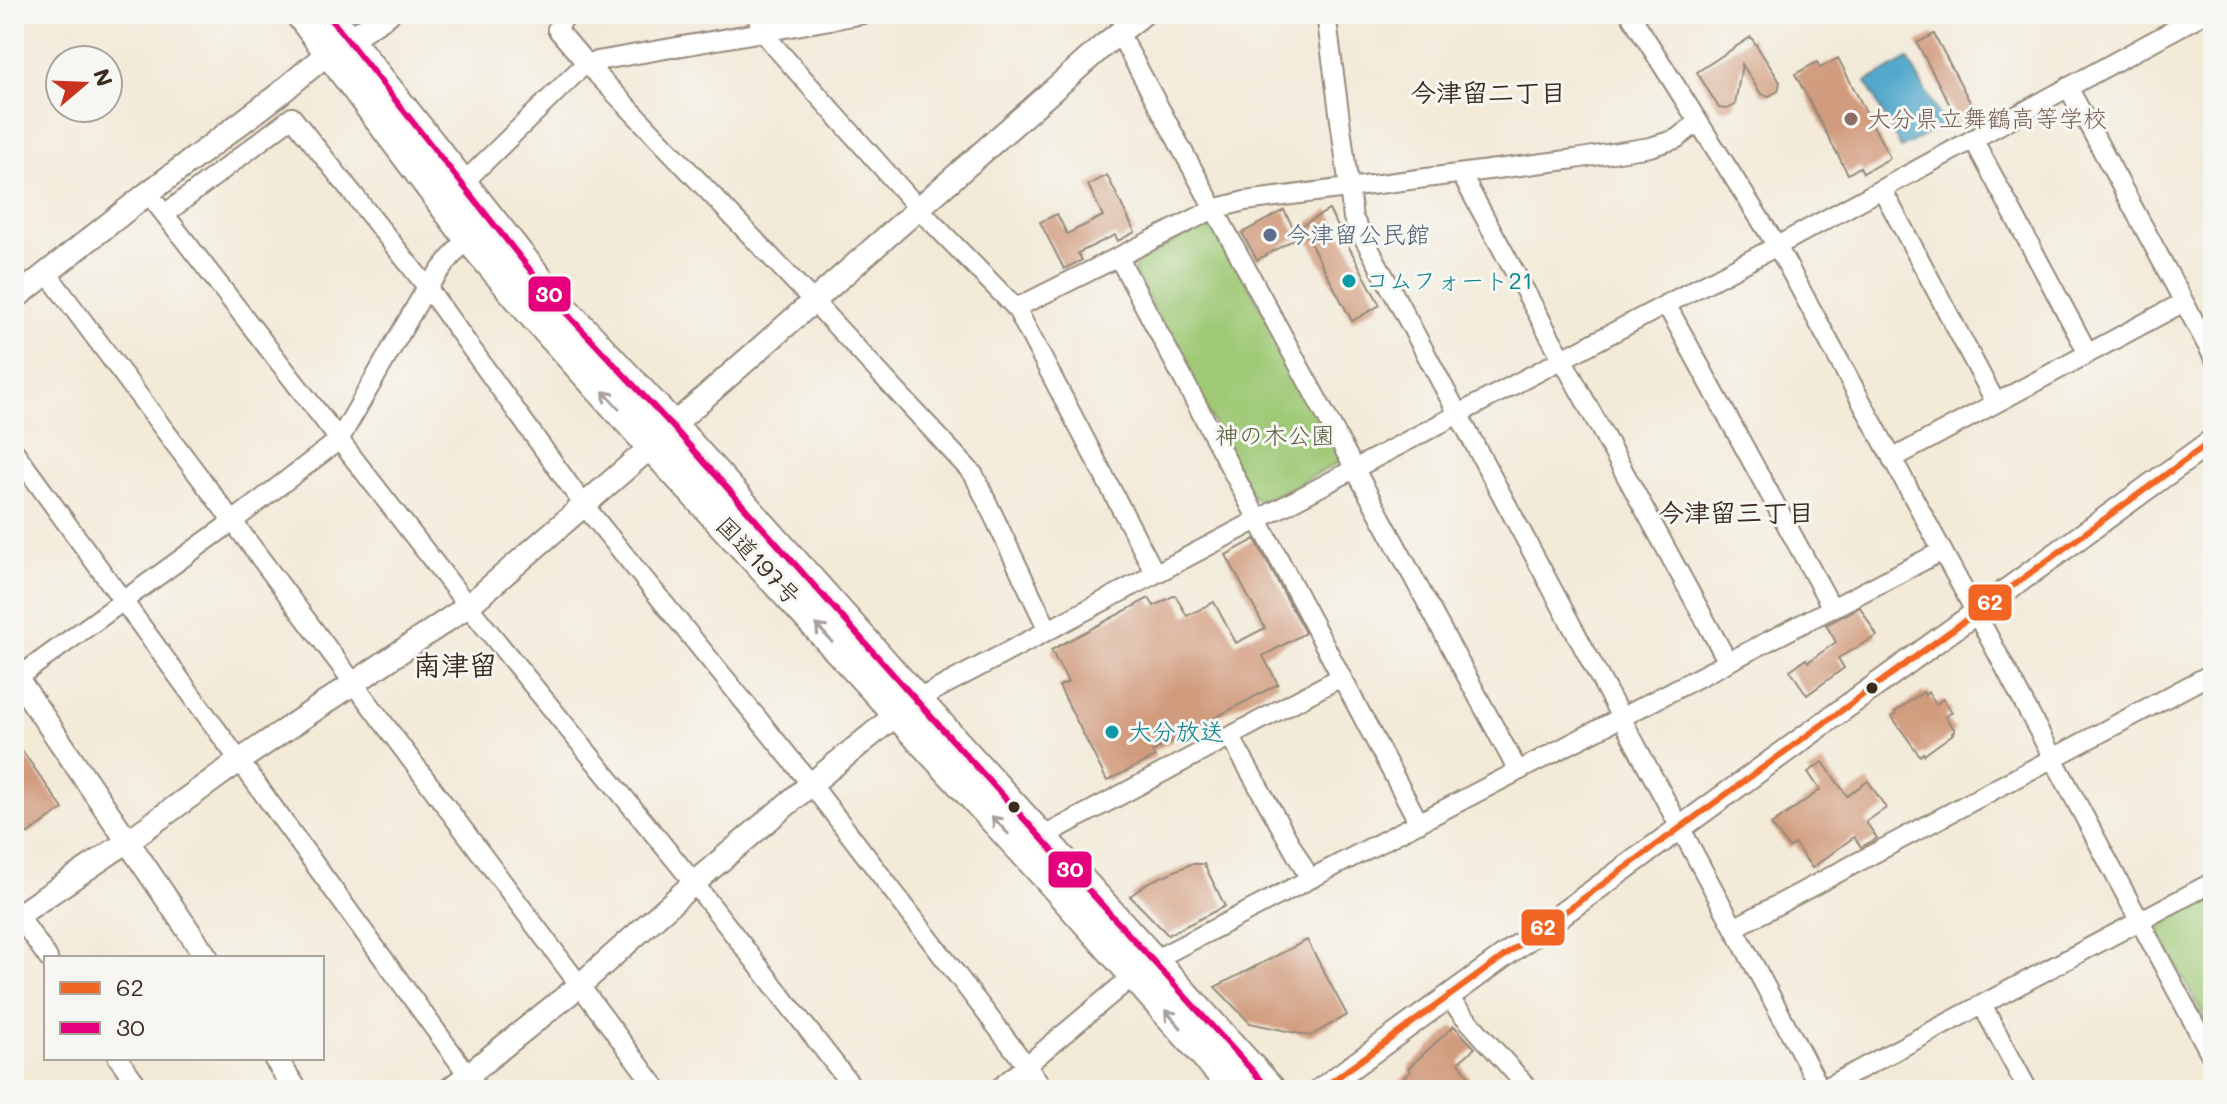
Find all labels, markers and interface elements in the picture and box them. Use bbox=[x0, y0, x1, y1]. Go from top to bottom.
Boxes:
north arrow bbox=[44, 44, 124, 124]
text: N bbox=[87, 65, 120, 90]
district label: 今津留二丁目 bbox=[1410, 75, 1566, 109]
place label: 大分県立舞鶴高等学校 bbox=[1867, 102, 2107, 133]
marker: 大分県立舞鶴高等学校 bbox=[1842, 110, 1860, 128]
place label: 今津留公民館 bbox=[1286, 218, 1430, 249]
marker: 今津留公民館 bbox=[1261, 226, 1279, 244]
place label: コムフォート21 bbox=[1365, 264, 1533, 295]
marker: コムフォート21 bbox=[1340, 272, 1358, 290]
line badge: 30 bbox=[527, 275, 572, 313]
text: 30 bbox=[535, 279, 563, 308]
one-way arrow bbox=[602, 391, 620, 411]
park label: 神の木公園 bbox=[1215, 419, 1335, 450]
district label: 今津留三丁目 bbox=[1658, 495, 1814, 529]
street label: 国道197号 bbox=[710, 509, 808, 611]
line badge: 62 bbox=[1967, 583, 2013, 622]
text: 62 bbox=[1977, 587, 2003, 616]
one-way arrow bbox=[815, 623, 834, 643]
district label: 南津留 bbox=[413, 646, 497, 682]
unlabelled marker bbox=[1864, 680, 1880, 696]
place label: 大分放送 bbox=[1128, 715, 1224, 746]
marker: 大分放送 bbox=[1103, 723, 1121, 741]
unlabelled marker bbox=[1006, 799, 1022, 815]
one-way arrow bbox=[991, 815, 1009, 835]
line badge: 30 bbox=[1047, 850, 1093, 889]
text: 30 bbox=[1056, 854, 1084, 883]
line badge: 62 bbox=[1520, 908, 1566, 947]
text: 62 bbox=[1530, 912, 1556, 941]
legend bbox=[44, 956, 324, 1060]
text: 62 bbox=[116, 971, 144, 1002]
one-way arrow bbox=[1164, 1009, 1182, 1029]
text: 30 bbox=[116, 1011, 145, 1042]

